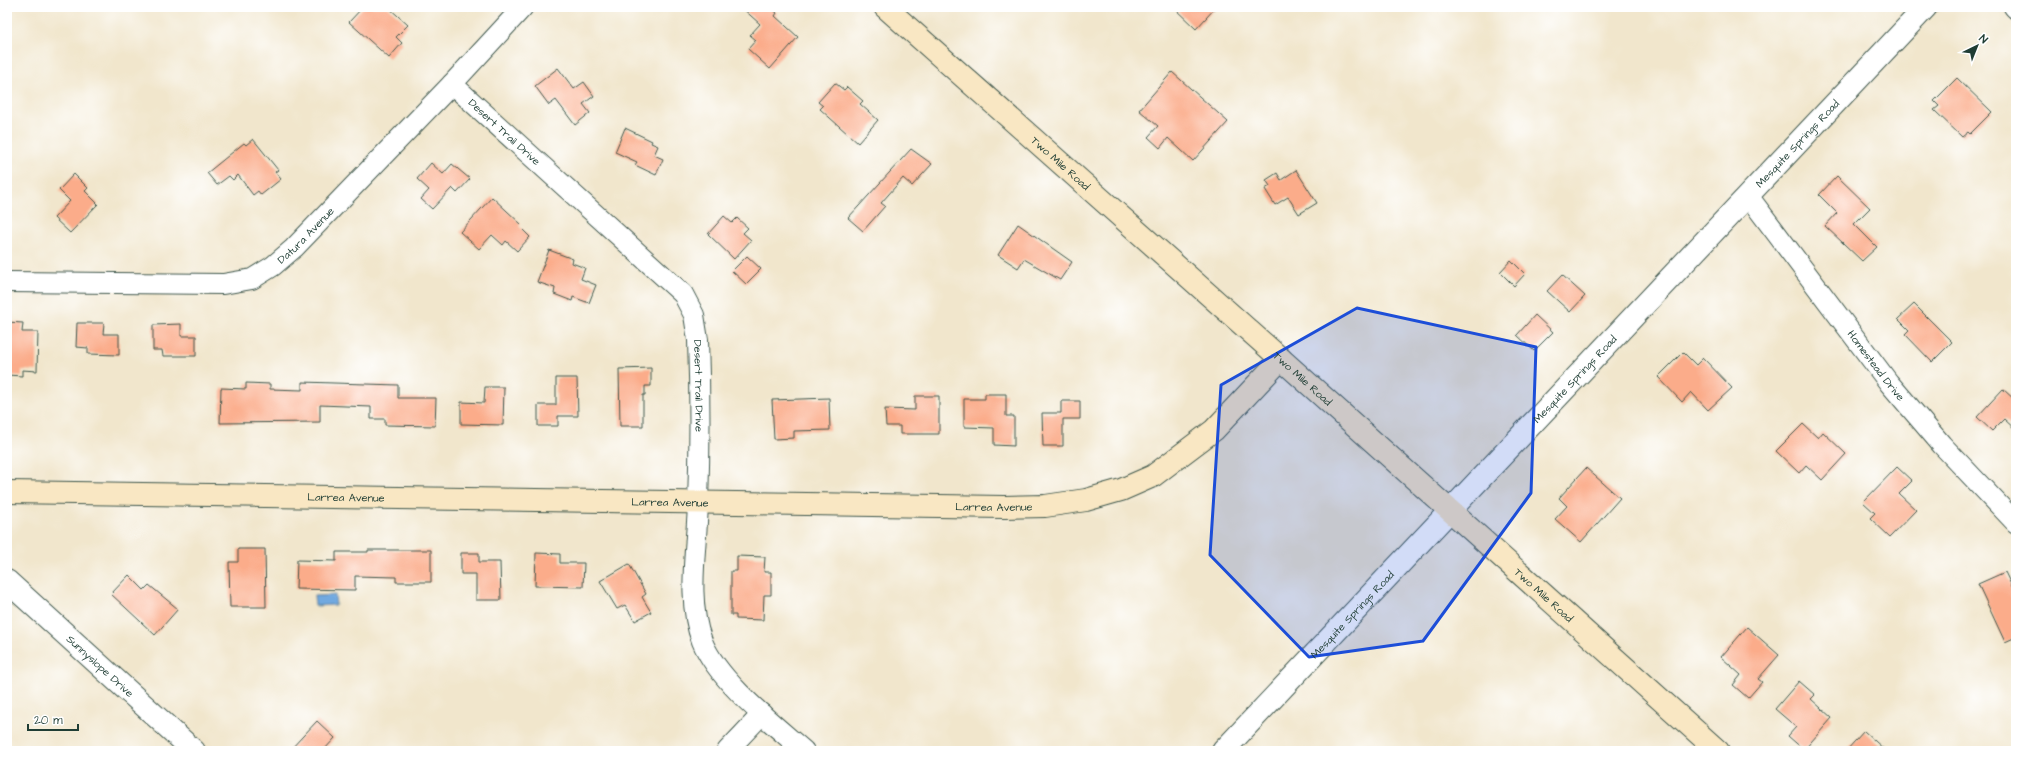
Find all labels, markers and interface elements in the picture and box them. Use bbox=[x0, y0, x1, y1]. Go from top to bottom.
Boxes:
north arrow bbox=[1957, 26, 1997, 66]
text: N bbox=[1976, 31, 1991, 47]
street label: Desert Trail Drive bbox=[465, 95, 544, 168]
street label: Mesquite Springs Road bbox=[1752, 96, 1843, 191]
street label: Two Mile Road bbox=[1028, 133, 1094, 194]
street label: Datura Avenue bbox=[274, 203, 337, 267]
street label: Homestead Drive bbox=[1844, 327, 1908, 404]
street label: Mesquite Springs Road bbox=[1529, 331, 1620, 426]
street label: Desert Trail Drive bbox=[690, 339, 707, 432]
street label: Two Mile Road bbox=[1270, 348, 1336, 409]
street label: Larrea Avenue bbox=[307, 489, 385, 505]
street label: Larrea Avenue bbox=[631, 494, 709, 510]
street label: Larrea Avenue bbox=[955, 499, 1033, 515]
street label: Two Mile Road bbox=[1511, 564, 1577, 626]
street label: Mesquite Springs Road bbox=[1307, 567, 1398, 662]
street label: Sunnyslope Drive bbox=[63, 631, 137, 700]
scale bar bbox=[28, 706, 78, 732]
text: 20 m bbox=[34, 712, 63, 729]

